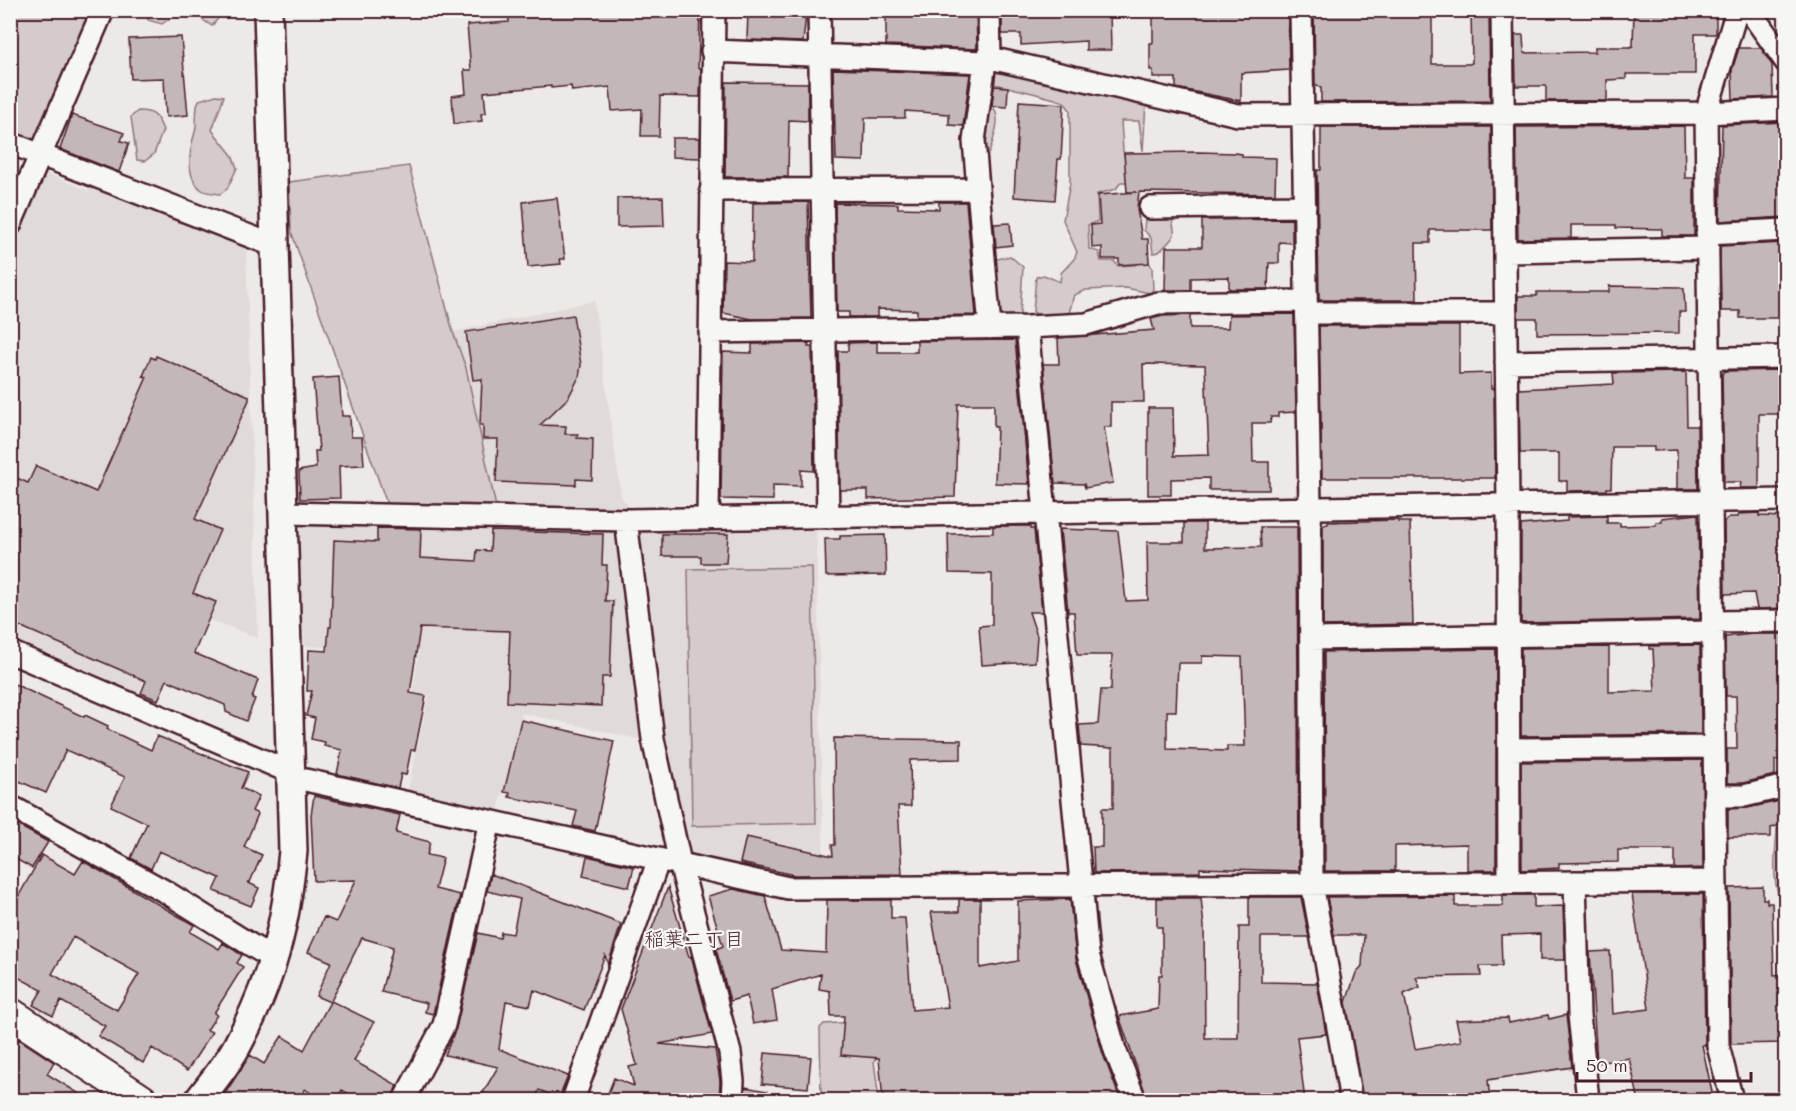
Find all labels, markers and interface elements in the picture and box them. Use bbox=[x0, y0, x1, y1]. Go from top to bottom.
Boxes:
district label: 稲葉二丁目 bbox=[644, 925, 744, 951]
scale bar bbox=[1577, 1045, 1751, 1083]
text: 50 m bbox=[1586, 1053, 1628, 1077]

